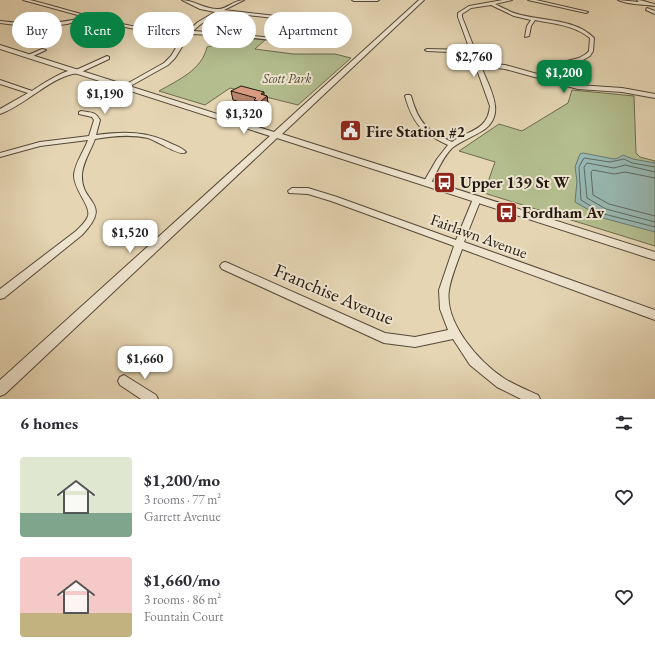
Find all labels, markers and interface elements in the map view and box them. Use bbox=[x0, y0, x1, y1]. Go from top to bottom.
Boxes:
chip: Buy bbox=[12, 12, 62, 48]
chip: Rent bbox=[70, 12, 125, 48]
chip: Filters bbox=[133, 12, 194, 48]
chip: New bbox=[202, 12, 256, 48]
chip: Apartment bbox=[264, 12, 352, 48]
pin: $2,760 bbox=[441, 44, 507, 78]
text: $2,760 bbox=[456, 48, 492, 65]
pin: $1,200 bbox=[531, 60, 597, 94]
text: $1,200 bbox=[546, 64, 582, 81]
park label: Scott Park bbox=[262, 70, 311, 87]
pin: $1,190 bbox=[72, 81, 138, 115]
text: $1,190 bbox=[87, 85, 123, 102]
pin: $1,320 bbox=[211, 101, 277, 135]
text: $1,320 bbox=[226, 105, 262, 122]
public building icon: Fire Station #2 bbox=[338, 118, 364, 144]
place label: Fire Station #2 bbox=[366, 121, 466, 142]
bus stop icon: Upper 139 St W bbox=[431, 169, 457, 195]
place label: Upper 139 St W bbox=[460, 172, 570, 193]
bus stop icon: Fordham Av bbox=[493, 199, 519, 225]
place label: Fordham Av bbox=[522, 202, 605, 223]
street label: Fairlawn Avenue bbox=[428, 209, 530, 263]
pin: $1,520 bbox=[97, 220, 163, 254]
text: $1,520 bbox=[112, 224, 148, 241]
street label: Franchise Avenue bbox=[270, 258, 398, 330]
pin: $1,660 bbox=[112, 346, 178, 380]
text: $1,660 bbox=[127, 350, 163, 367]
text: 6 homes bbox=[20, 412, 78, 434]
icon: filters bbox=[613, 412, 635, 434]
text: $1,200/mo bbox=[144, 469, 220, 491]
icon: home bbox=[52, 473, 100, 521]
icon: heart bbox=[613, 486, 635, 508]
text: 3 rooms · 77 m² bbox=[144, 491, 221, 508]
text: Garrett Avenue bbox=[144, 508, 221, 525]
text: $1,660/mo bbox=[144, 569, 220, 591]
icon: home bbox=[52, 573, 100, 621]
icon: heart bbox=[613, 586, 635, 608]
text: 3 rooms · 86 m² bbox=[144, 591, 221, 608]
text: Fountain Court bbox=[144, 608, 223, 625]

